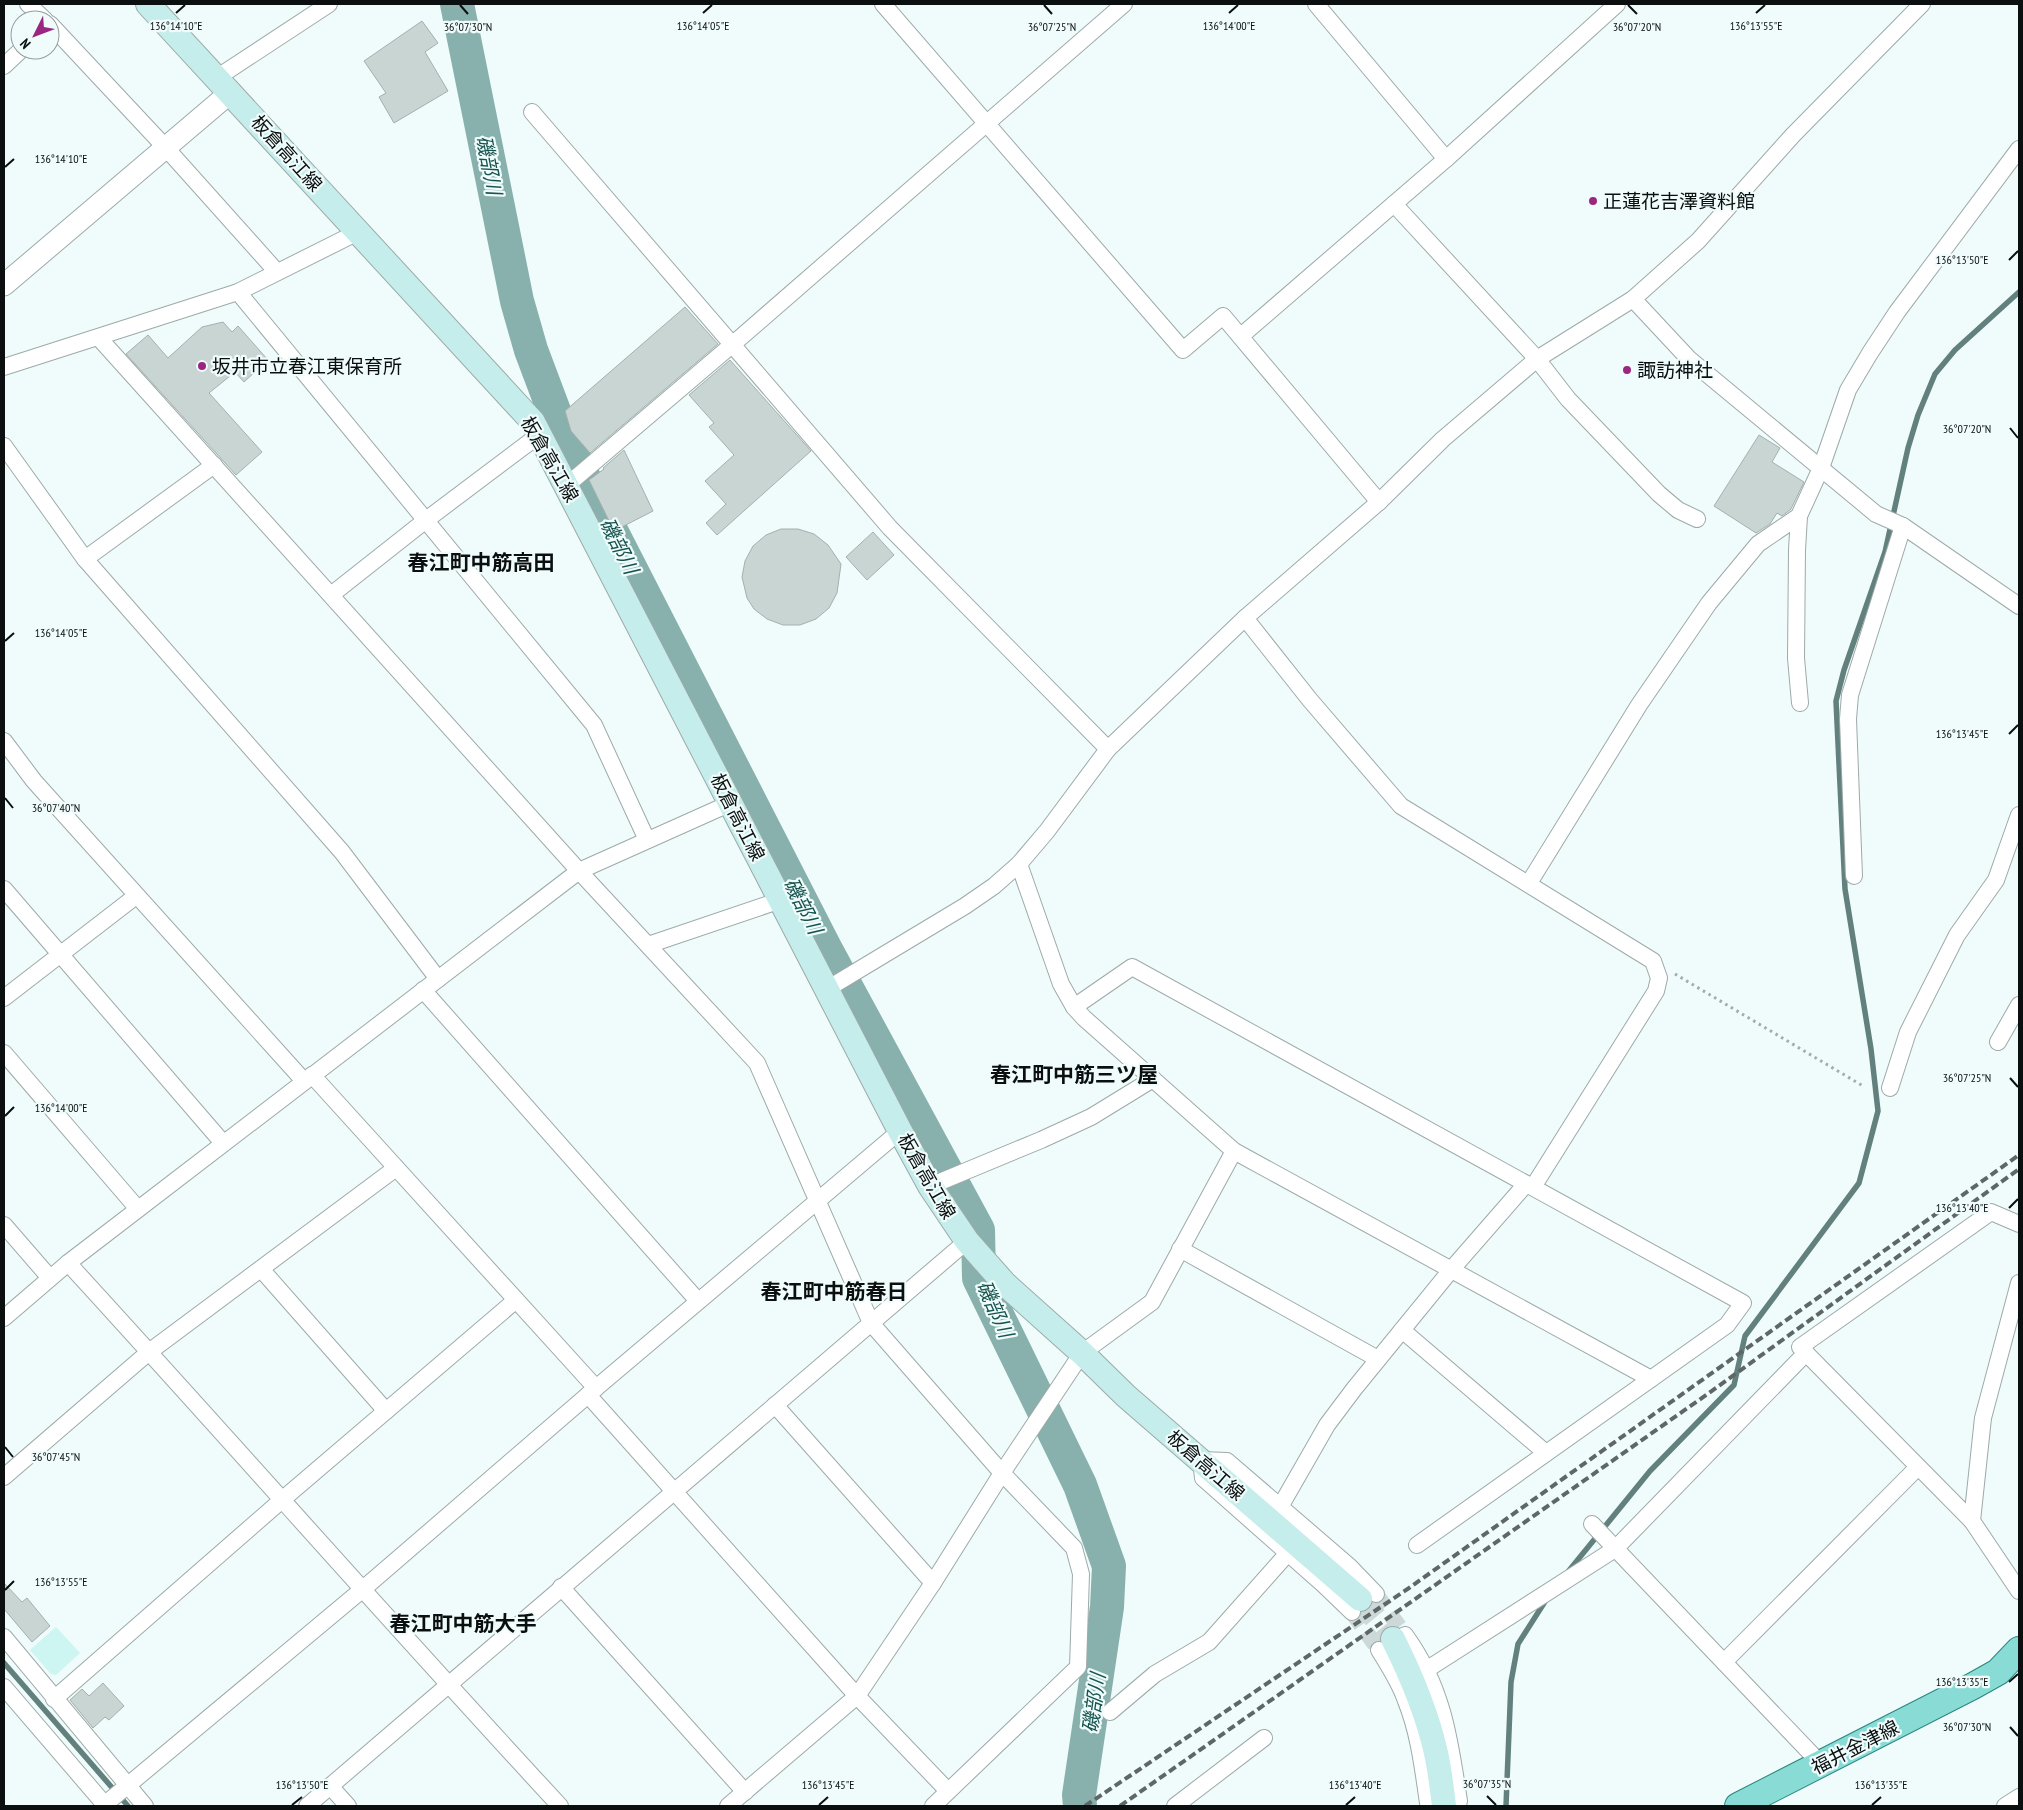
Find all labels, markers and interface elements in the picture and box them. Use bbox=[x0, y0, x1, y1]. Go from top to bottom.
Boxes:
north arrow bbox=[10, 10, 60, 60]
text: 136°14'10"E bbox=[150, 18, 202, 33]
text: 136°14'05"E bbox=[677, 18, 729, 33]
text: 136°14'00"E bbox=[1203, 18, 1255, 33]
text: 136°13'55"E bbox=[1730, 18, 1782, 33]
text: 36°07'30"N bbox=[444, 19, 492, 34]
text: 36°07'25"N bbox=[1028, 19, 1076, 34]
text: 36°07'20"N bbox=[1613, 19, 1661, 34]
text: N bbox=[16, 35, 35, 53]
street label: 板倉高江線 bbox=[246, 110, 328, 196]
water label: 磯部川 bbox=[471, 133, 508, 199]
text: 136°14'10"E bbox=[35, 151, 87, 166]
place label: 正蓮花吉澤資料館 bbox=[1603, 189, 1755, 213]
marker: 正蓮花吉澤資料館 bbox=[1587, 195, 1599, 207]
text: 136°13'50"E bbox=[1936, 252, 1988, 267]
place label: 坂井市立春江東保育所 bbox=[212, 354, 402, 378]
place label: 諏訪神社 bbox=[1637, 358, 1713, 382]
marker: 坂井市立春江東保育所 bbox=[196, 360, 208, 372]
marker: 諏訪神社 bbox=[1621, 364, 1633, 376]
street label: 板倉高江線 bbox=[516, 412, 584, 506]
text: 36°07'20"N bbox=[1943, 421, 1991, 436]
water label: 磯部川 bbox=[594, 513, 645, 580]
district label: 春江町中筋高田 bbox=[408, 549, 555, 576]
text: 136°14'05"E bbox=[35, 625, 87, 640]
text: 136°13'45"E bbox=[1936, 726, 1988, 741]
street label: 板倉高江線 bbox=[706, 769, 770, 865]
text: 36°07'40"N bbox=[32, 800, 80, 815]
water label: 磯部川 bbox=[778, 873, 829, 940]
district label: 春江町中筋三ツ屋 bbox=[990, 1061, 1158, 1088]
text: 36°07'25"N bbox=[1943, 1070, 1991, 1085]
text: 136°14'00"E bbox=[35, 1100, 87, 1115]
street label: 板倉高江線 bbox=[893, 1129, 961, 1223]
text: 136°13'40"E bbox=[1936, 1200, 1988, 1215]
water label: 磯部川 bbox=[971, 1276, 1020, 1344]
district label: 春江町中筋春日 bbox=[761, 1278, 908, 1305]
street label: 板倉高江線 bbox=[1162, 1425, 1250, 1505]
text: 36°07'45"N bbox=[32, 1449, 80, 1464]
text: 136°13'55"E bbox=[35, 1574, 87, 1589]
district label: 春江町中筋大手 bbox=[390, 1610, 537, 1637]
water label: 磯部川 bbox=[1077, 1670, 1111, 1735]
text: 136°13'35"E bbox=[1936, 1674, 1988, 1689]
street label: 福井金津線 bbox=[1807, 1715, 1903, 1779]
text: 36°07'30"N bbox=[1943, 1719, 1991, 1734]
text: 36°07'35"N bbox=[1463, 1776, 1511, 1791]
text: 136°13'50"E bbox=[276, 1777, 328, 1792]
text: 136°13'45"E bbox=[802, 1777, 854, 1792]
text: 136°13'40"E bbox=[1329, 1777, 1381, 1792]
text: 136°13'35"E bbox=[1855, 1777, 1907, 1792]

